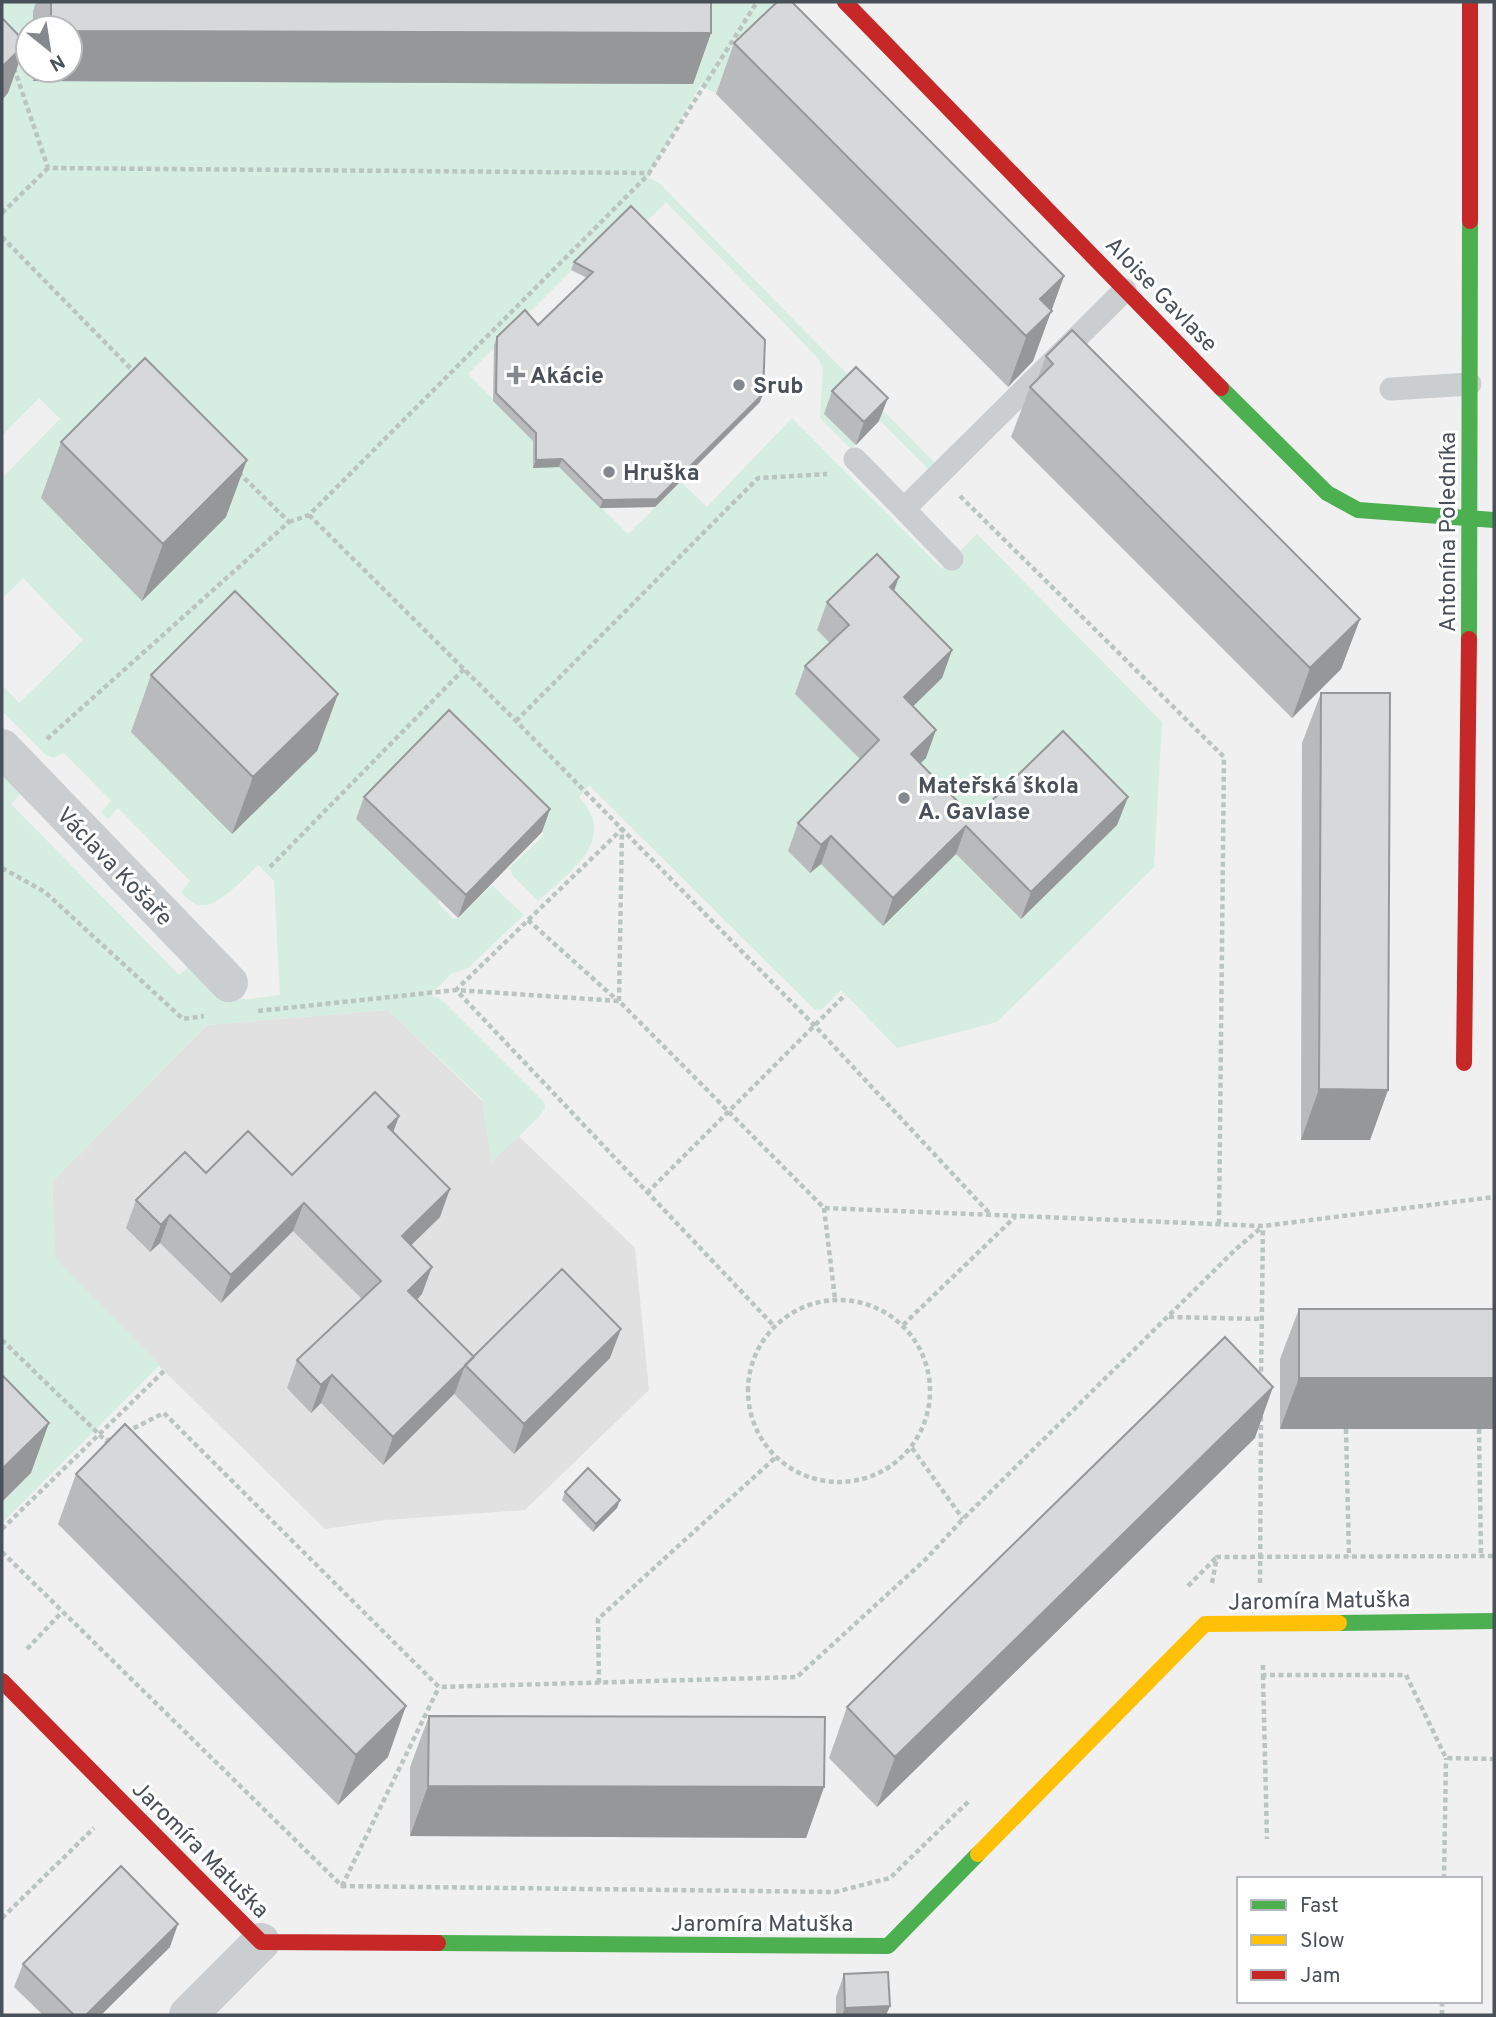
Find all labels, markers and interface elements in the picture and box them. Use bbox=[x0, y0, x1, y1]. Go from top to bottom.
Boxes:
north arrow bbox=[14, 14, 84, 84]
text: N bbox=[45, 48, 68, 76]
street label: Aloise Gavlase bbox=[1098, 232, 1223, 360]
place label: Akácie bbox=[530, 363, 604, 392]
marker: Akácie bbox=[508, 367, 524, 383]
place label: Srub bbox=[753, 373, 804, 402]
marker: Srub bbox=[731, 377, 747, 393]
street label: Antonína Poledníka bbox=[1435, 432, 1464, 632]
place label: Hruška bbox=[623, 460, 699, 489]
marker: Hruška bbox=[601, 464, 617, 480]
place label: Mateřská škola A. Gavlase bbox=[918, 773, 1079, 828]
marker: Mateřská škola A. Gavlase bbox=[896, 790, 912, 806]
street label: Václava Košaře bbox=[49, 802, 177, 933]
street label: Jaromíra Matuška bbox=[1228, 1586, 1411, 1619]
street label: Jaromíra Matuška bbox=[124, 1776, 274, 1926]
legend bbox=[1237, 1877, 1482, 2003]
text: Fast bbox=[1300, 1893, 1339, 1920]
street label: Jaromíra Matuška bbox=[671, 1911, 853, 1940]
text: Slow bbox=[1300, 1928, 1345, 1955]
text: Jam bbox=[1300, 1963, 1341, 1990]

